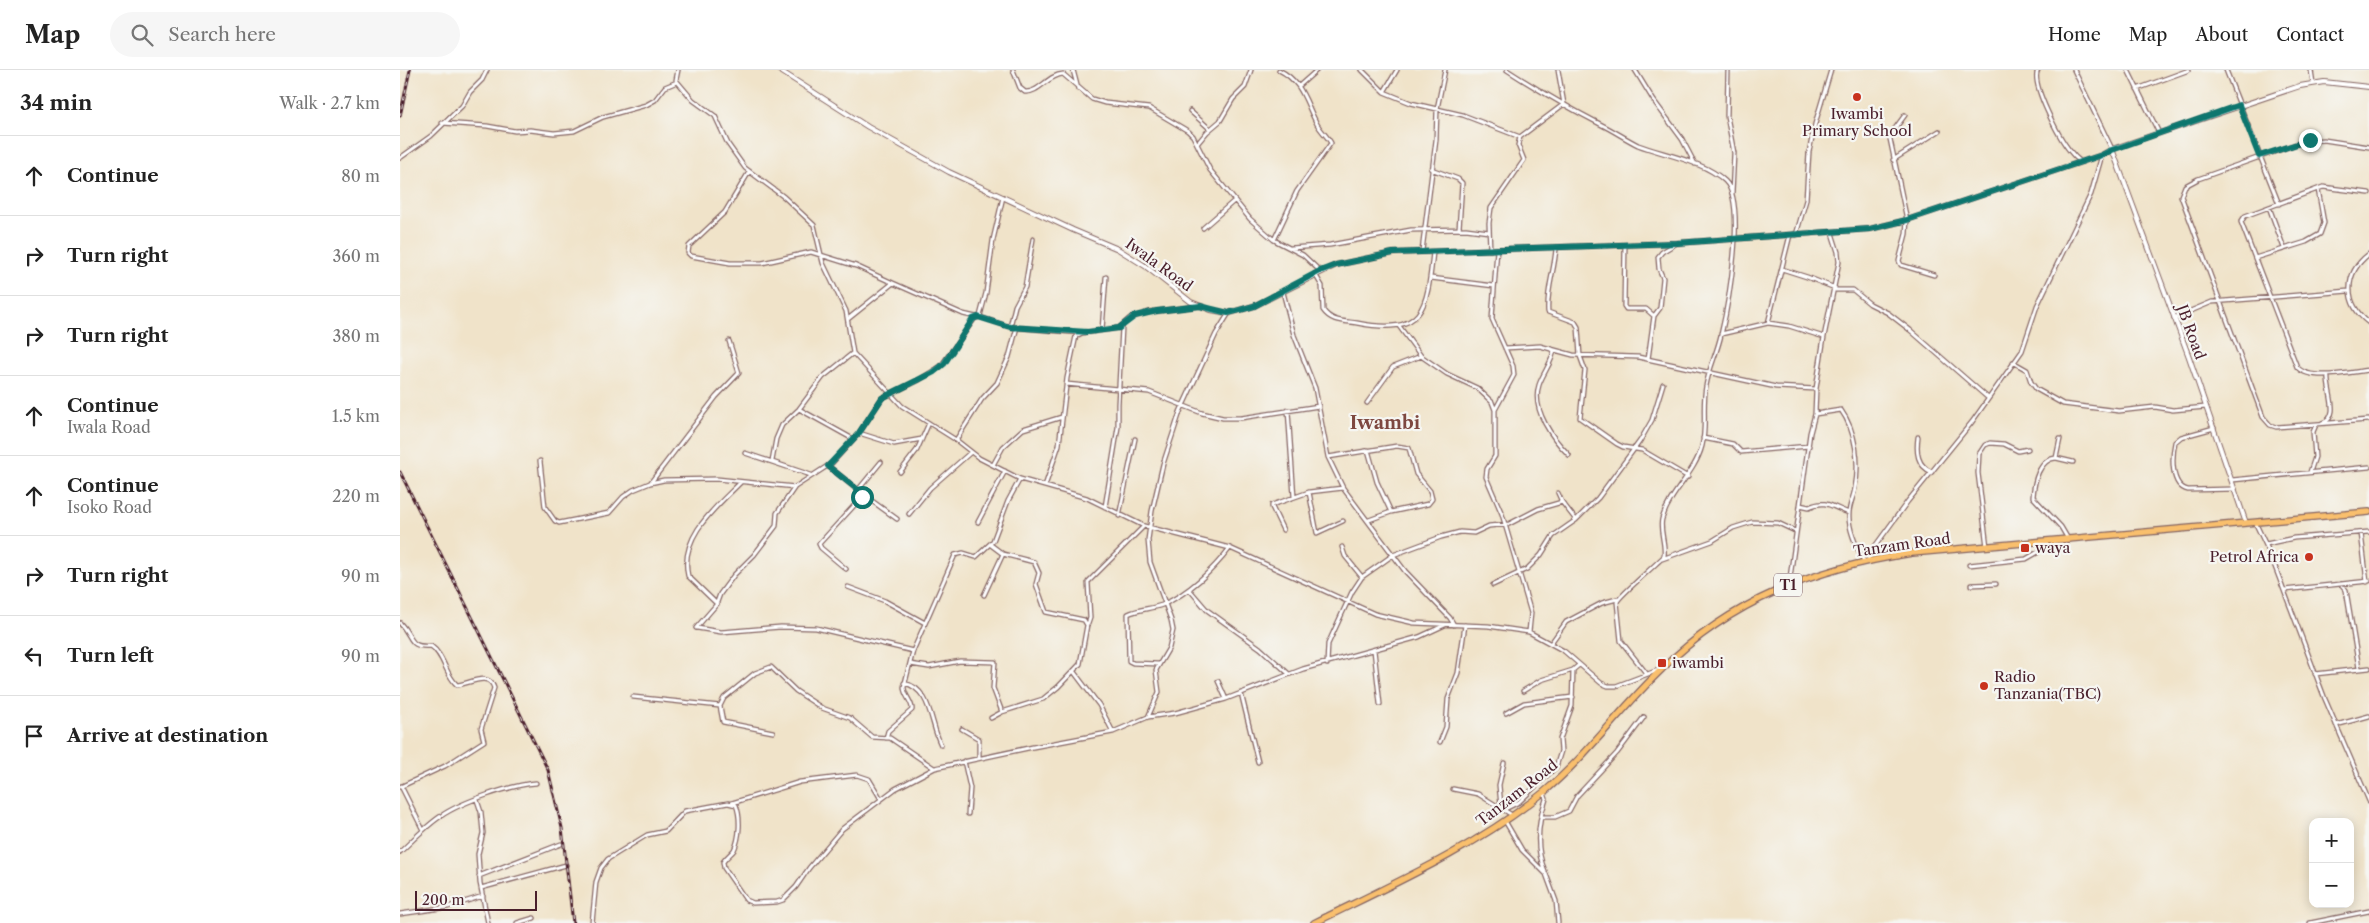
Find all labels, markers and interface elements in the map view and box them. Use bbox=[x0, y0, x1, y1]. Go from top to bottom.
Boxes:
search box bbox=[110, 12, 460, 57]
text: Map bbox=[25, 20, 80, 49]
icon: search bbox=[128, 21, 156, 49]
text: Search here bbox=[168, 23, 276, 46]
text: Home bbox=[2048, 24, 2101, 46]
text: Map bbox=[2129, 24, 2167, 46]
text: About bbox=[2195, 24, 2248, 46]
text: Contact bbox=[2276, 24, 2344, 46]
text: 34 min bbox=[20, 90, 92, 115]
marker: Iwambi Primary School bbox=[1851, 91, 1863, 103]
text: Walk · 2.7 km bbox=[279, 93, 380, 113]
place label: Iwambi Primary School bbox=[1802, 104, 1913, 140]
route end bbox=[2299, 129, 2322, 152]
icon: ahead bbox=[20, 162, 48, 190]
text: Continue bbox=[67, 164, 159, 187]
text: 80 m bbox=[341, 166, 380, 186]
street label: Iwala Road bbox=[1122, 234, 1197, 295]
icon: right bbox=[20, 242, 48, 270]
text: Turn right bbox=[67, 244, 168, 267]
text: 360 m bbox=[333, 246, 380, 266]
street label: JB Road bbox=[2172, 300, 2210, 362]
icon: right bbox=[20, 322, 48, 350]
text: Turn right bbox=[67, 324, 168, 347]
text: 380 m bbox=[332, 326, 380, 346]
text: Continue bbox=[67, 394, 159, 417]
icon: ahead bbox=[20, 402, 48, 430]
text: 1.5 km bbox=[332, 406, 380, 426]
district label: Iwambi bbox=[1350, 412, 1421, 434]
text: Iwala Road bbox=[67, 417, 151, 437]
text: Continue bbox=[67, 474, 159, 497]
icon: ahead bbox=[20, 482, 48, 510]
text: 220 m bbox=[332, 486, 380, 506]
route start bbox=[851, 486, 874, 509]
text: Isoko Road bbox=[67, 497, 152, 517]
street label: Tanzam Road bbox=[1852, 528, 1952, 561]
place label: waya bbox=[2034, 538, 2070, 557]
marker: waya bbox=[2019, 542, 2031, 554]
place label: Petrol Africa bbox=[2209, 547, 2299, 566]
marker: Petrol Africa bbox=[2303, 551, 2315, 563]
icon: right bbox=[20, 562, 48, 590]
text: Turn right bbox=[67, 564, 168, 587]
text: 90 m bbox=[341, 566, 380, 586]
road number: T1 bbox=[1774, 574, 1802, 596]
icon: left bbox=[20, 642, 48, 670]
text: Turn left bbox=[67, 644, 154, 667]
text: 90 m bbox=[341, 646, 380, 666]
place label: iwambi bbox=[1672, 653, 1724, 672]
marker: iwambi bbox=[1656, 657, 1668, 669]
place label: Radio Tanzania(TBC) bbox=[1994, 667, 2101, 703]
marker: Radio Tanzania(TBC) bbox=[1978, 680, 1990, 692]
icon: arrive bbox=[20, 722, 48, 750]
text: Arrive at destination bbox=[67, 724, 268, 747]
street label: Tanzam Road bbox=[1472, 755, 1561, 830]
map controls bbox=[2309, 818, 2354, 908]
button: + bbox=[2309, 818, 2354, 863]
button: − bbox=[2309, 863, 2354, 908]
scale bar bbox=[415, 888, 538, 911]
text: 200 m bbox=[422, 891, 465, 909]

